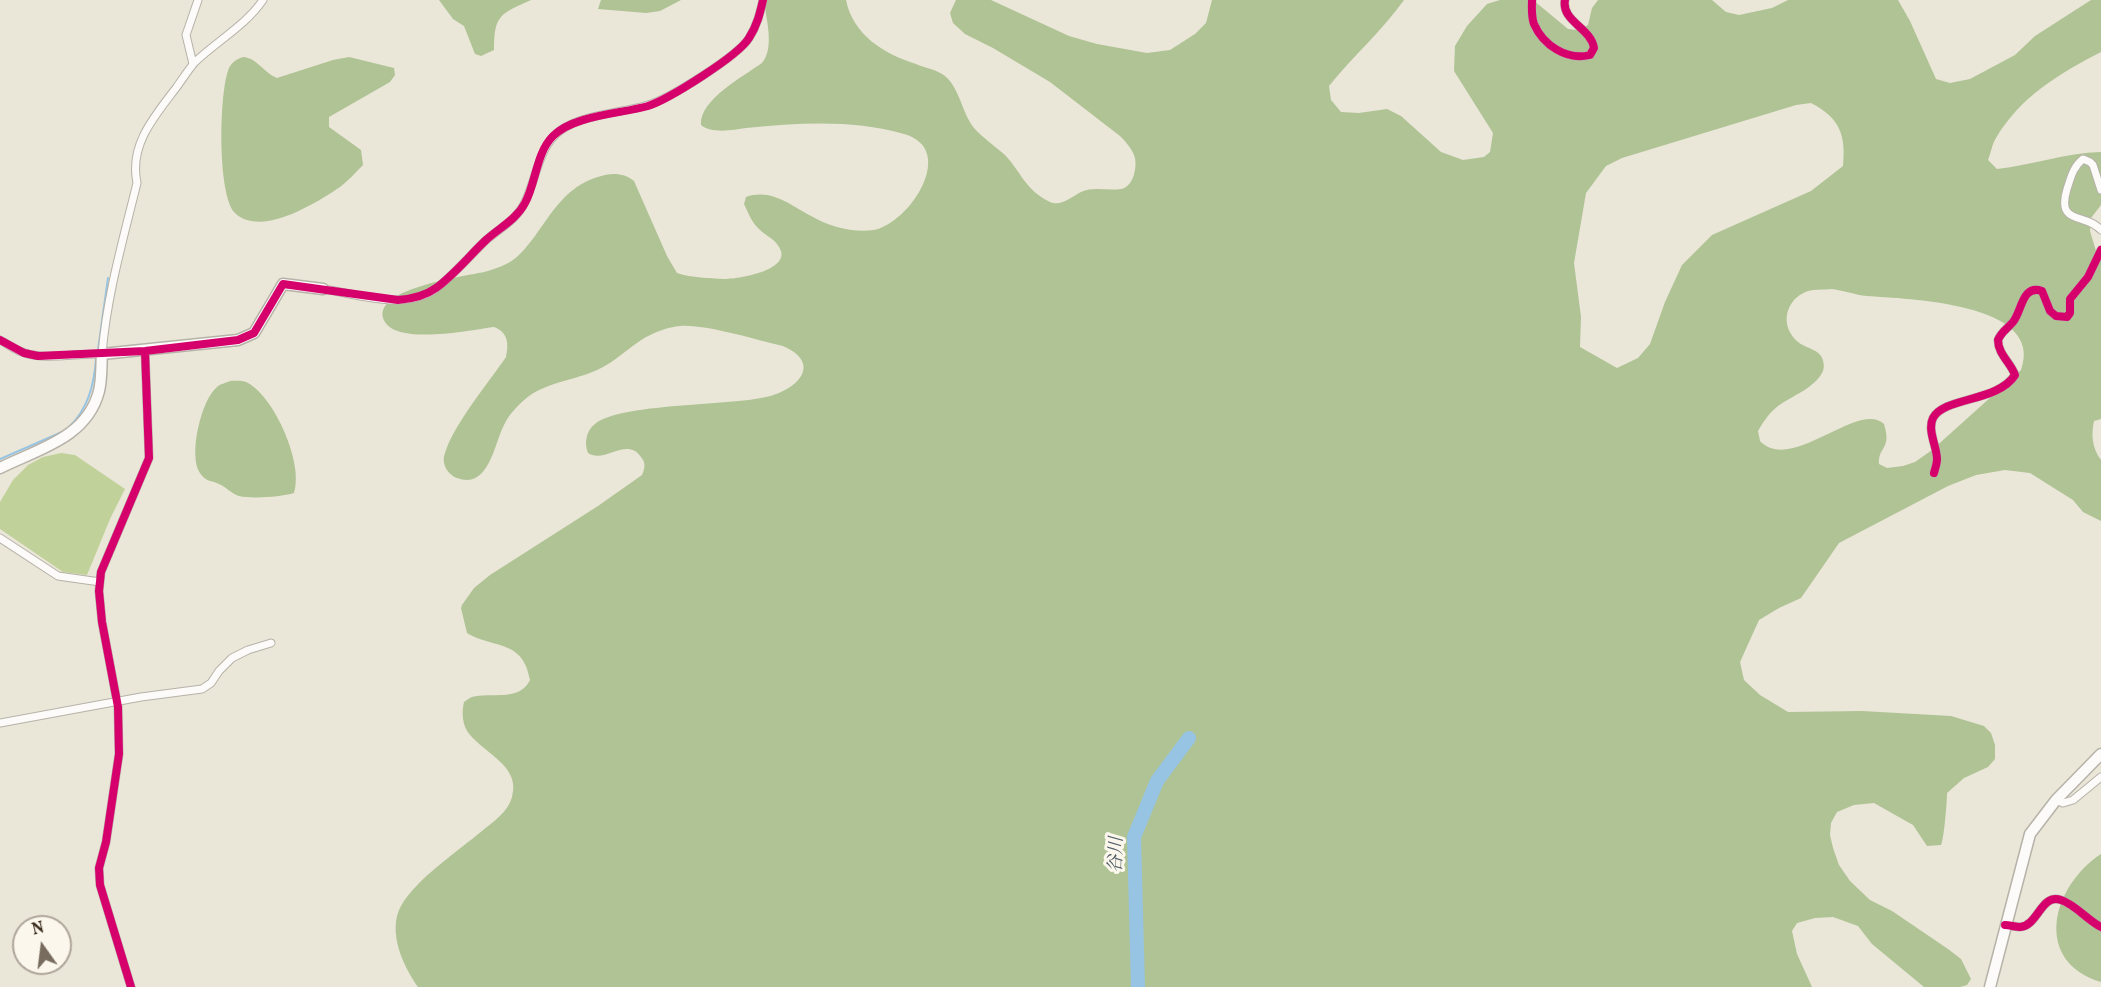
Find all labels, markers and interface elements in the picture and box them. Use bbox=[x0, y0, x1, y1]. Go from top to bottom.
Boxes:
water label: 谷川 bbox=[1107, 837, 1129, 873]
north arrow bbox=[12, 915, 72, 975]
text: N bbox=[30, 917, 46, 942]

